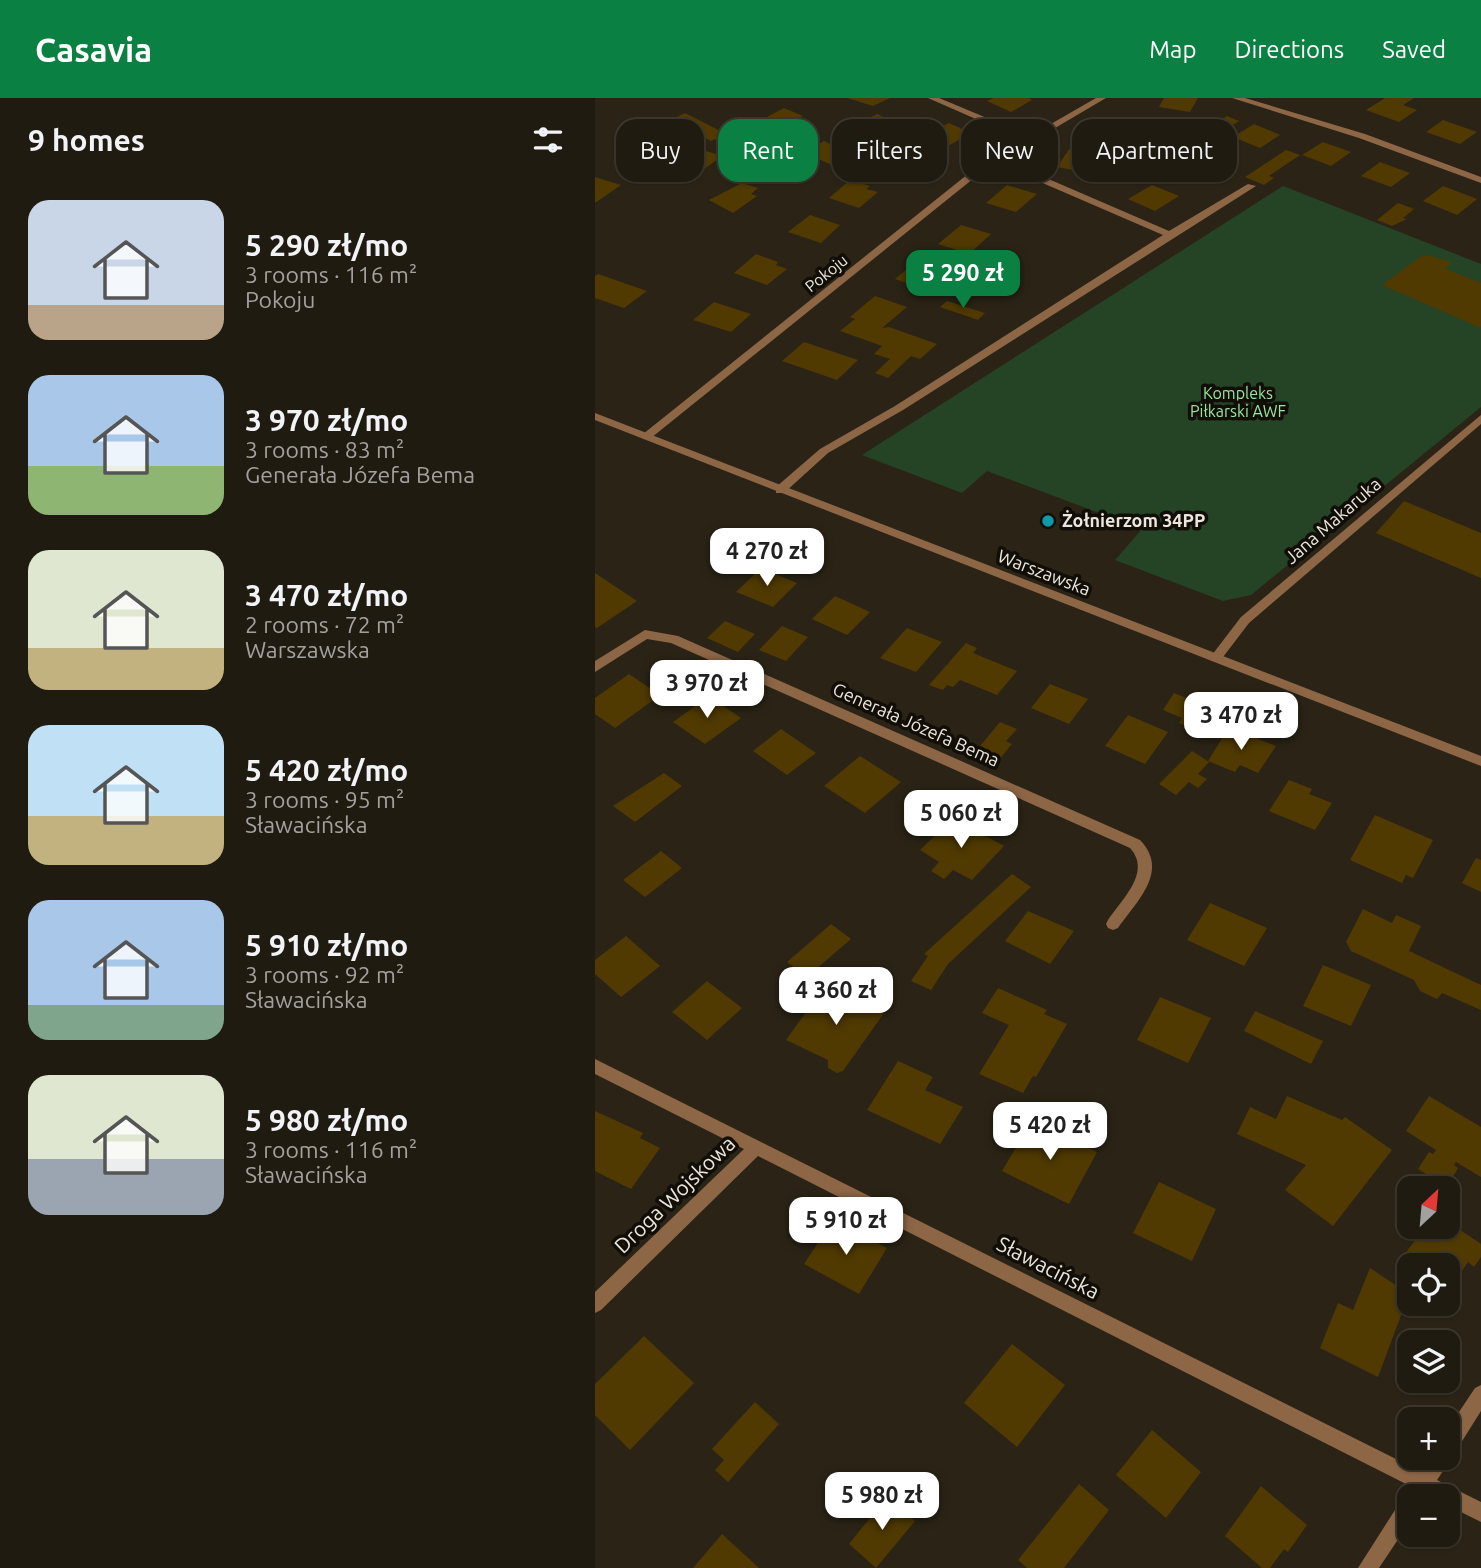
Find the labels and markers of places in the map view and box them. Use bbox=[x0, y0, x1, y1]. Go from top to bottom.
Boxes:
pin: 5 290 zł bbox=[891, 250, 1035, 310]
place label: Żołnierzom 34PP bbox=[1062, 510, 1205, 530]
marker: Żołnierzom 34PP bbox=[1040, 513, 1056, 529]
pin: 4 270 zł bbox=[695, 528, 839, 588]
pin: 3 970 zł bbox=[635, 660, 779, 720]
pin: 3 470 zł bbox=[1169, 692, 1313, 752]
pin: 5 060 zł bbox=[889, 790, 1033, 850]
pin: 4 360 zł bbox=[764, 968, 908, 1027]
pin: 5 420 zł bbox=[978, 1102, 1122, 1162]
pin: 5 910 zł bbox=[774, 1198, 918, 1257]
pin: 5 980 zł bbox=[810, 1472, 954, 1532]

